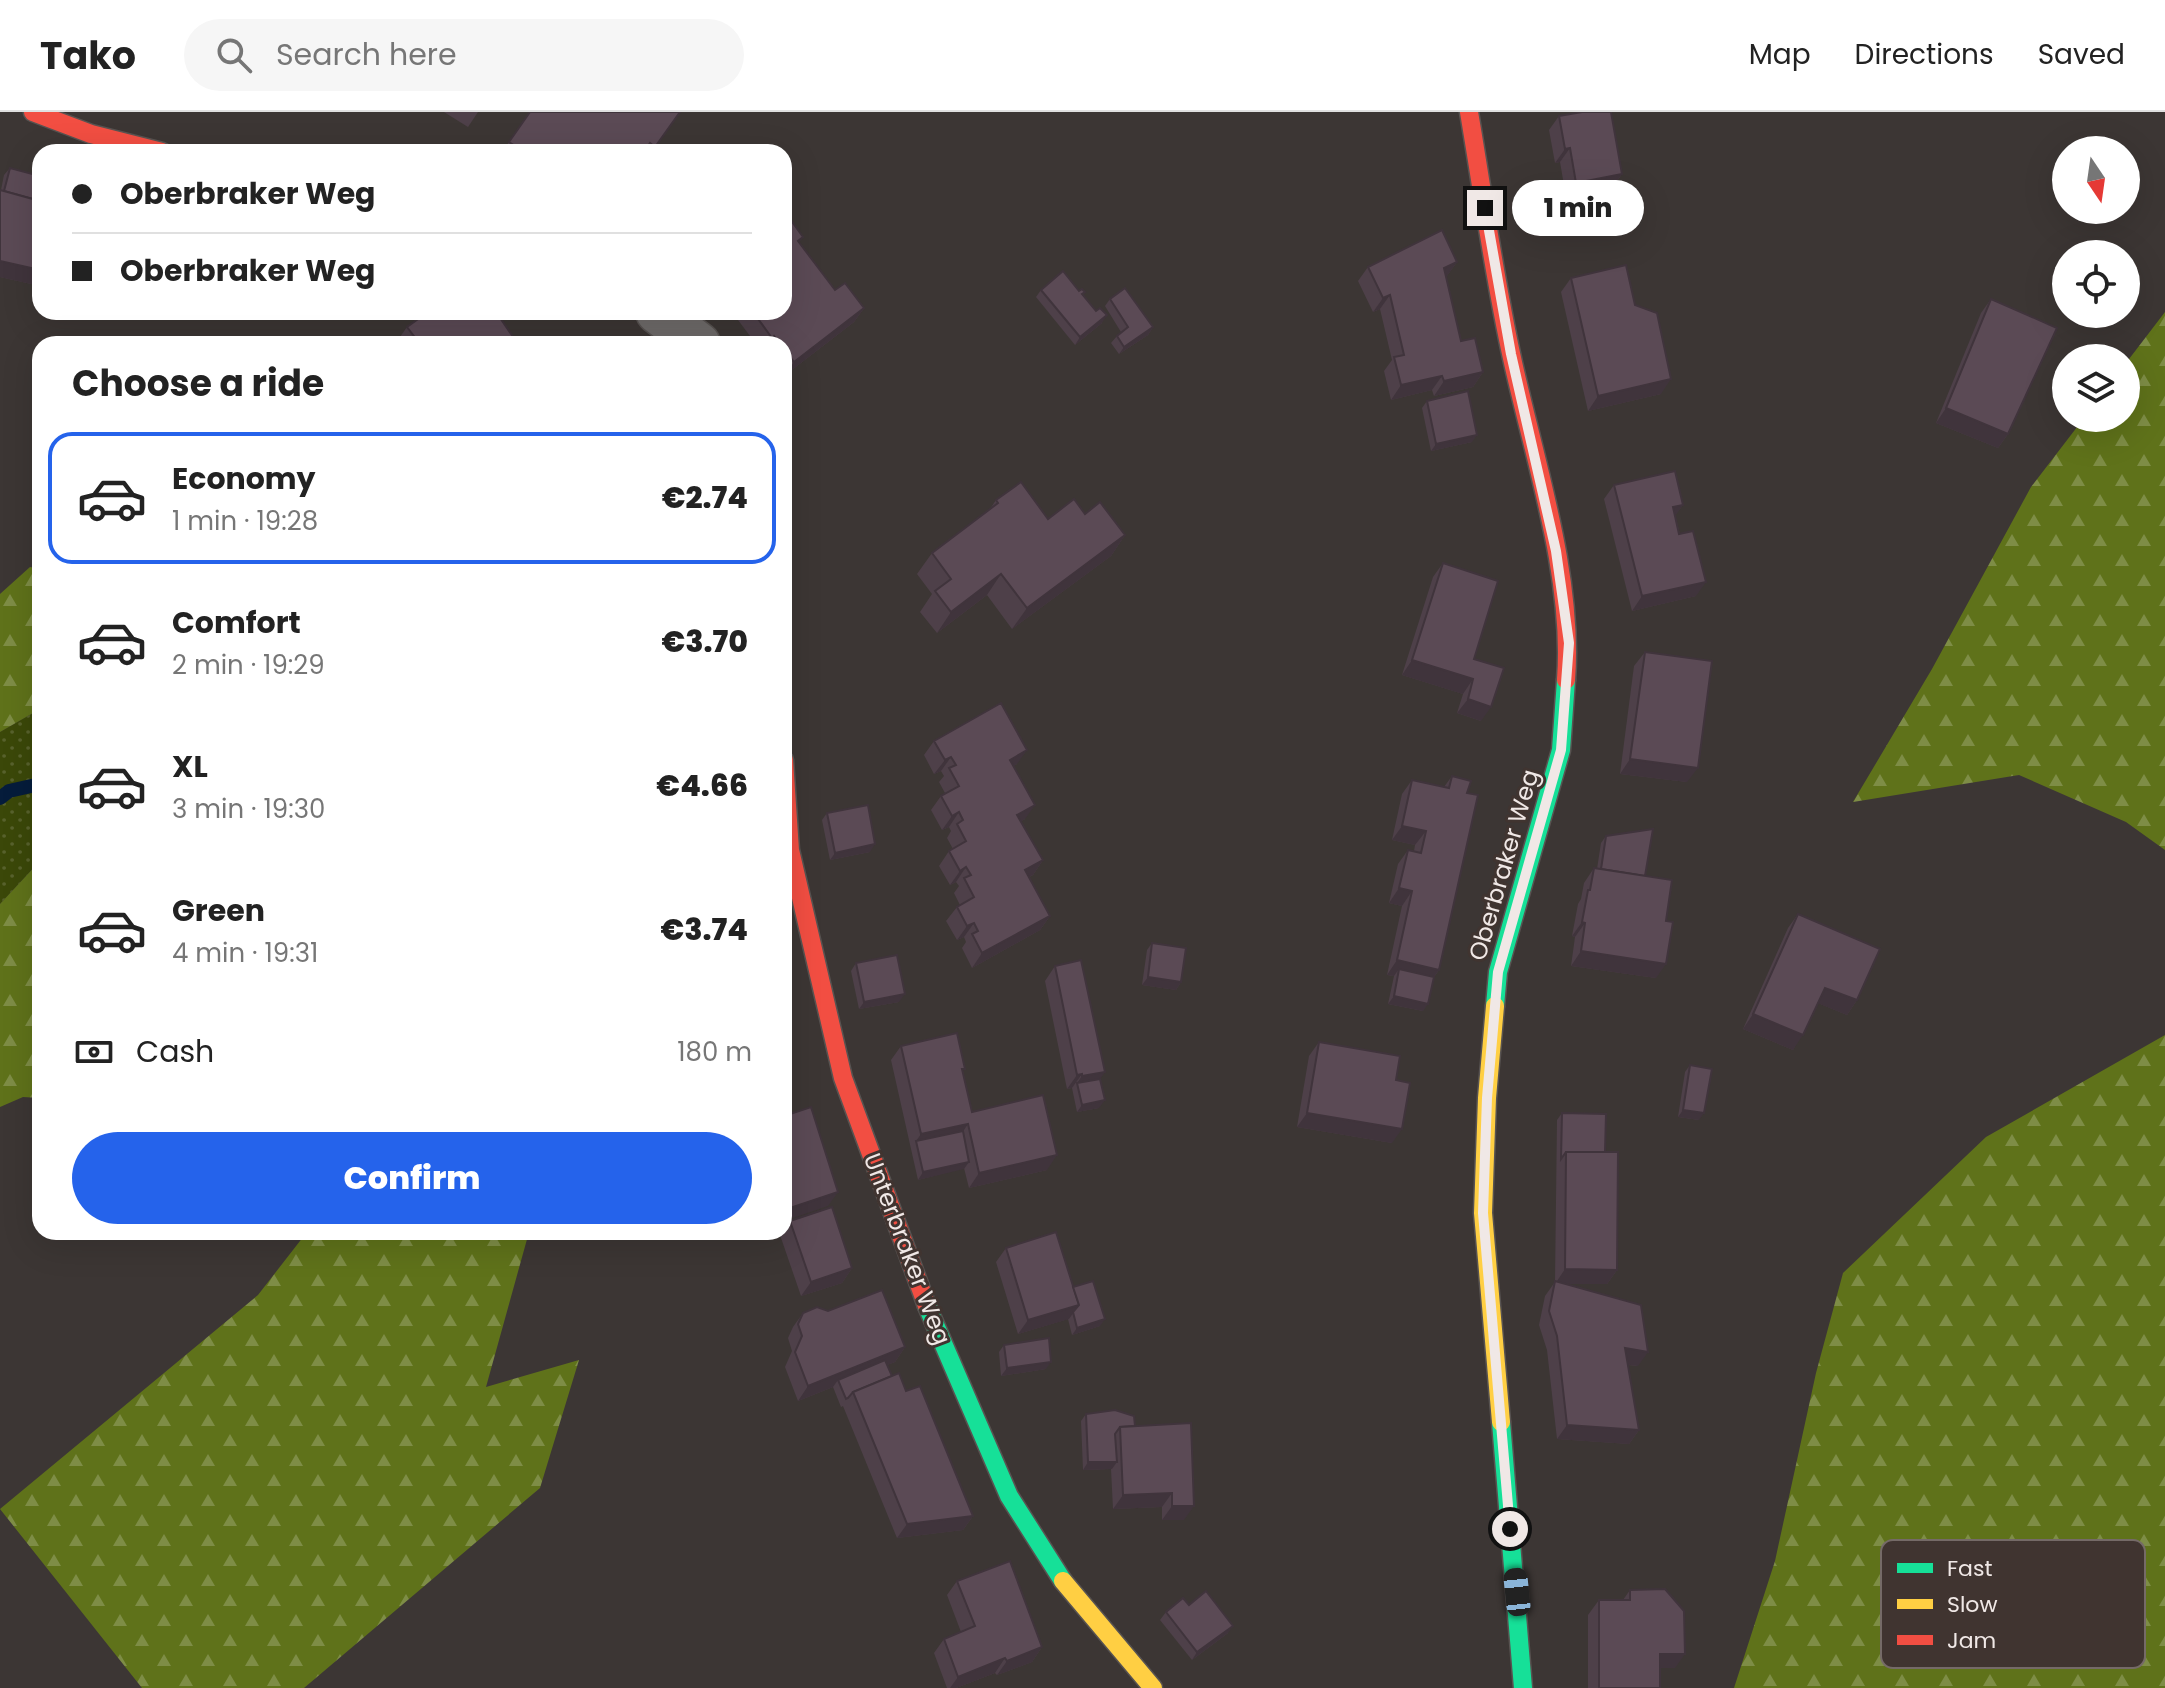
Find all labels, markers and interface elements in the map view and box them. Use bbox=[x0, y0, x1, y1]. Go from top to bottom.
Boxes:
search box bbox=[184, 19, 744, 91]
text: Tako bbox=[40, 29, 136, 82]
icon: search bbox=[212, 33, 256, 77]
text: Search here bbox=[276, 33, 457, 76]
text: Map bbox=[1749, 35, 1811, 74]
text: Directions bbox=[1855, 35, 1994, 74]
text: Saved bbox=[2038, 35, 2125, 74]
north arrow bbox=[2052, 136, 2140, 224]
map controls bbox=[2052, 136, 2140, 432]
text: Oberbraker Weg bbox=[120, 172, 375, 215]
callout: 1 min bbox=[1513, 180, 1645, 236]
route end bbox=[1467, 190, 1503, 226]
text: 1 min bbox=[1544, 190, 1612, 226]
button: locate bbox=[2052, 240, 2140, 328]
text: Oberbraker Weg bbox=[120, 249, 375, 292]
button: layers bbox=[2052, 344, 2140, 432]
text: Choose a ride bbox=[72, 358, 324, 409]
text: Economy bbox=[172, 457, 316, 500]
icon: car bbox=[76, 462, 148, 534]
text: €2.74 bbox=[662, 476, 748, 519]
text: 1 min · 19:28 bbox=[172, 503, 318, 539]
text: Comfort bbox=[172, 601, 301, 644]
icon: car bbox=[76, 606, 148, 678]
text: €3.70 bbox=[661, 620, 748, 663]
text: 2 min · 19:29 bbox=[172, 647, 325, 683]
text: XL bbox=[172, 745, 208, 788]
icon: car bbox=[76, 750, 148, 822]
text: €4.66 bbox=[656, 764, 748, 807]
street label: Oberbraker Weg bbox=[1460, 765, 1547, 964]
text: 3 min · 19:30 bbox=[172, 791, 325, 827]
text: Green bbox=[172, 889, 265, 932]
icon: car bbox=[76, 894, 148, 966]
text: €3.74 bbox=[660, 908, 748, 951]
text: 4 min · 19:31 bbox=[172, 935, 318, 971]
icon: cash bbox=[72, 1030, 116, 1074]
text: Cash bbox=[136, 1030, 214, 1073]
text: 180 m bbox=[677, 1034, 752, 1070]
button: Confirm bbox=[72, 1132, 752, 1224]
street label: Unterbraker Weg bbox=[856, 1148, 959, 1349]
route start bbox=[1492, 1511, 1528, 1547]
legend bbox=[1881, 1540, 2145, 1668]
text: Fast bbox=[1947, 1553, 1992, 1584]
car bbox=[1503, 1567, 1531, 1617]
text: Slow bbox=[1947, 1589, 1997, 1620]
text: Jam bbox=[1947, 1625, 1996, 1656]

